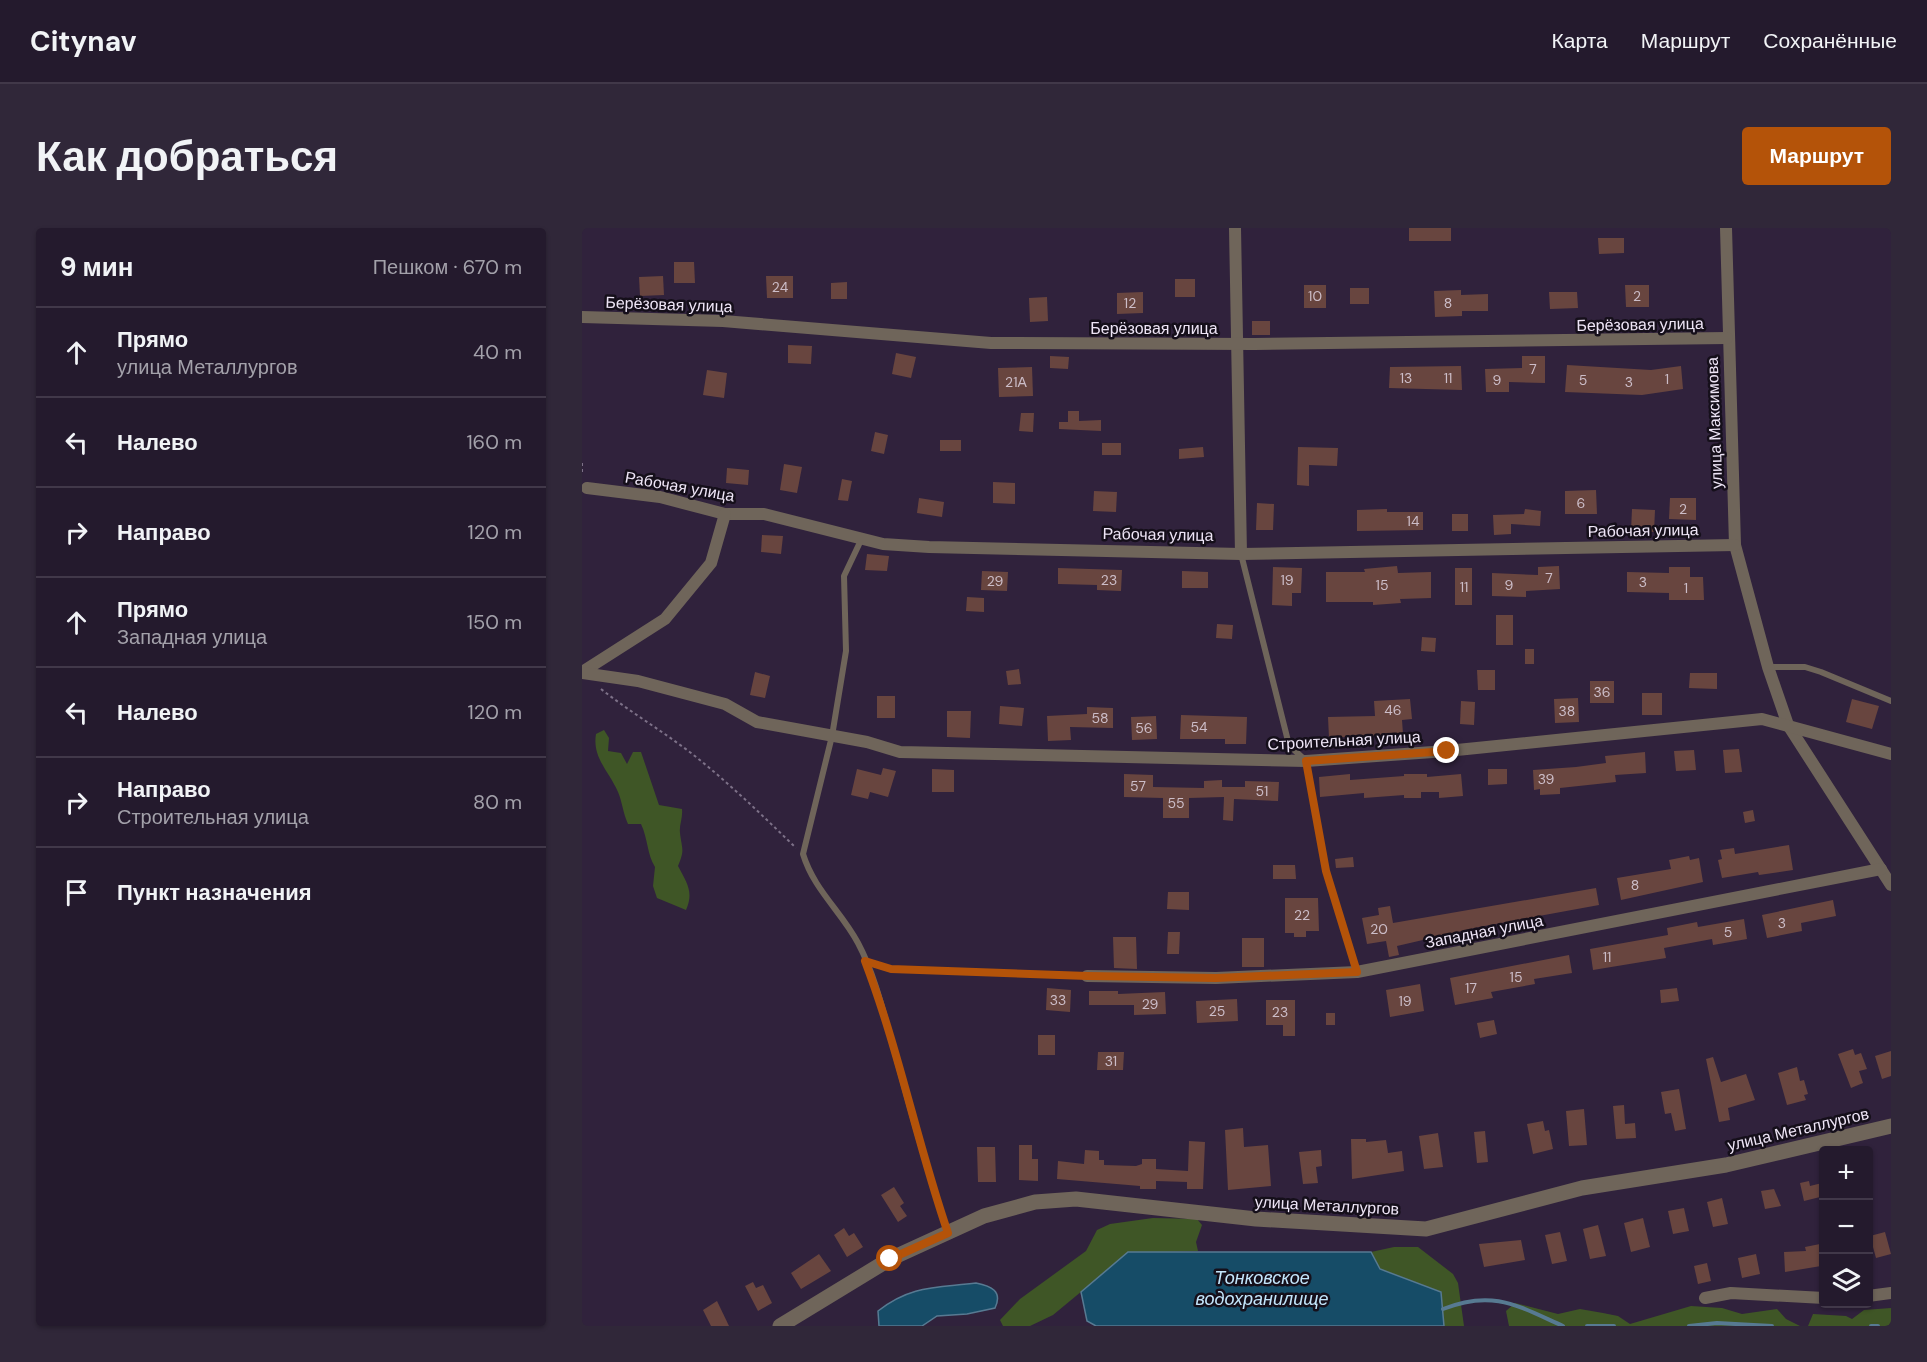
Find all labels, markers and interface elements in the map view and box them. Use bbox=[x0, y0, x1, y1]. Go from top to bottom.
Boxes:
text: Citynav bbox=[30, 23, 136, 60]
text: Карта bbox=[1552, 27, 1608, 55]
text: Маршрут bbox=[1641, 27, 1730, 55]
text: Сохранённые bbox=[1763, 27, 1897, 55]
button: Маршрут bbox=[1742, 127, 1891, 185]
text: Как добраться bbox=[36, 129, 338, 184]
text: 9 мин bbox=[60, 250, 134, 284]
text: Пешком · 670 m bbox=[373, 254, 522, 280]
house number: 24 bbox=[772, 278, 789, 296]
house number: 10 bbox=[1308, 287, 1322, 305]
house number: 2 bbox=[1633, 287, 1641, 305]
street label: Берёзовая улица bbox=[605, 292, 733, 317]
house number: 12 bbox=[1124, 294, 1136, 312]
house number: 8 bbox=[1444, 294, 1452, 312]
street label: Берёзовая улица bbox=[1576, 313, 1704, 336]
street label: Берёзовая улица bbox=[1090, 318, 1218, 339]
text: Прямо bbox=[117, 325, 188, 354]
icon: ahead bbox=[60, 336, 93, 369]
text: 40 m bbox=[473, 339, 522, 365]
text: улица Металлургов bbox=[117, 354, 298, 380]
street label: улица Максимова bbox=[1702, 357, 1727, 489]
house number: 7 bbox=[1529, 360, 1537, 378]
house number: 13 bbox=[1400, 369, 1412, 387]
house number: 11 bbox=[1444, 369, 1452, 387]
house number: 1 bbox=[1665, 370, 1669, 388]
house number: 9 bbox=[1493, 371, 1502, 389]
house number: 5 bbox=[1579, 371, 1587, 389]
house number: 21А bbox=[1005, 373, 1028, 391]
house number: 3 bbox=[1625, 373, 1633, 391]
icon: left bbox=[60, 426, 93, 459]
text: Налево bbox=[117, 428, 198, 457]
text: 160 m bbox=[466, 429, 522, 455]
street label: Рабочая улица bbox=[623, 467, 736, 506]
house number: 6 bbox=[1577, 494, 1585, 512]
house number: 2 bbox=[1679, 500, 1687, 518]
house number: 14 bbox=[1407, 512, 1420, 530]
icon: right bbox=[60, 516, 93, 549]
text: Направо bbox=[117, 518, 211, 547]
text: 120 m bbox=[468, 519, 522, 545]
street label: Рабочая улица bbox=[1587, 519, 1699, 542]
street label: Рабочая улица bbox=[1102, 523, 1214, 546]
house number: 7 bbox=[1545, 569, 1553, 587]
house number: 23 bbox=[1101, 571, 1117, 589]
house number: 19 bbox=[1280, 571, 1294, 589]
house number: 29 bbox=[987, 572, 1004, 590]
house number: 3 bbox=[1639, 573, 1647, 591]
house number: 15 bbox=[1376, 576, 1388, 594]
house number: 9 bbox=[1505, 576, 1514, 594]
house number: 11 bbox=[1460, 578, 1468, 596]
house number: 1 bbox=[1684, 579, 1688, 597]
text: Прямо bbox=[117, 595, 188, 624]
icon: ahead bbox=[60, 606, 93, 639]
text: 150 m bbox=[467, 609, 522, 635]
text: Западная улица bbox=[117, 624, 267, 650]
house number: 36 bbox=[1593, 683, 1611, 701]
icon: left bbox=[60, 696, 93, 729]
text: Налево bbox=[117, 698, 198, 727]
text: 120 m bbox=[468, 699, 522, 725]
house number: 46 bbox=[1384, 701, 1402, 719]
house number: 38 bbox=[1559, 702, 1575, 720]
house number: 58 bbox=[1091, 709, 1109, 727]
house number: 54 bbox=[1190, 718, 1208, 736]
house number: 56 bbox=[1135, 719, 1153, 737]
street label: Строительная улица bbox=[1267, 726, 1421, 755]
route end bbox=[1433, 737, 1459, 763]
house number: 39 bbox=[1538, 770, 1555, 788]
text: Направо bbox=[117, 775, 211, 804]
house number: 57 bbox=[1130, 777, 1146, 795]
house number: 51 bbox=[1256, 782, 1268, 800]
icon: right bbox=[60, 786, 93, 819]
text: 80 m bbox=[473, 789, 522, 815]
house number: 55 bbox=[1167, 794, 1185, 812]
text: Строительная улица bbox=[117, 804, 309, 830]
icon: arrive bbox=[60, 876, 93, 909]
house number: 8 bbox=[1631, 876, 1639, 894]
text: Пункт назначения bbox=[117, 878, 312, 907]
house number: 22 bbox=[1294, 906, 1310, 924]
street label: Западная улица bbox=[1423, 910, 1545, 953]
house number: 3 bbox=[1778, 914, 1786, 932]
house number: 20 bbox=[1370, 920, 1388, 938]
house number: 5 bbox=[1724, 923, 1732, 941]
house number: 11 bbox=[1603, 948, 1611, 966]
house number: 15 bbox=[1510, 968, 1522, 986]
house number: 17 bbox=[1465, 979, 1477, 997]
house number: 33 bbox=[1050, 991, 1066, 1009]
house number: 19 bbox=[1398, 992, 1412, 1010]
house number: 29 bbox=[1142, 995, 1159, 1013]
house number: 25 bbox=[1209, 1002, 1225, 1020]
house number: 23 bbox=[1272, 1003, 1288, 1021]
house number: 31 bbox=[1105, 1052, 1117, 1070]
street label: улица Металлургов bbox=[1725, 1103, 1871, 1156]
map controls bbox=[1819, 1146, 1873, 1308]
button: + bbox=[1819, 1146, 1873, 1200]
street label: улица Металлургов bbox=[1254, 1191, 1400, 1220]
button: − bbox=[1819, 1200, 1873, 1254]
route start bbox=[876, 1245, 902, 1271]
button: layers bbox=[1819, 1254, 1873, 1308]
water label: Тонковское водохранилище bbox=[1195, 1266, 1329, 1311]

